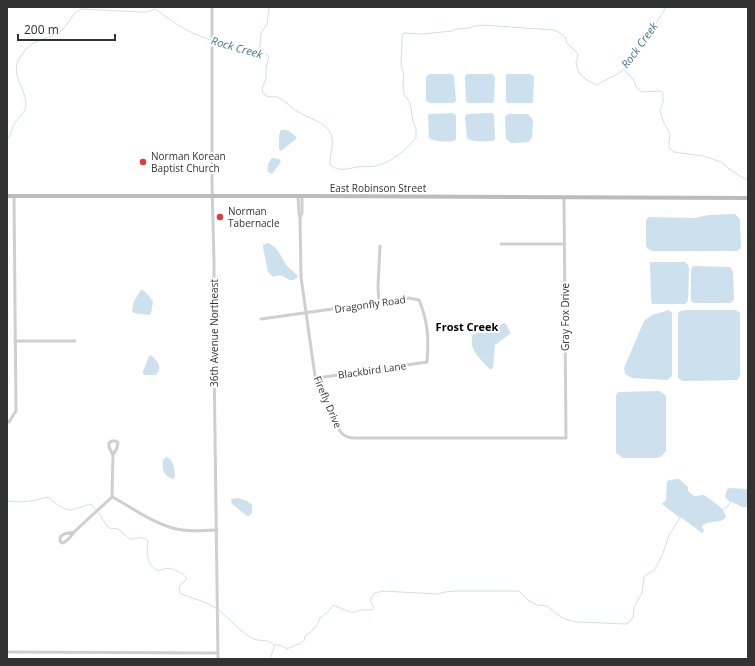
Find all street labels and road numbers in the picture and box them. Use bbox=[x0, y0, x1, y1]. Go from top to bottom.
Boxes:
street label: East Robinson Street bbox=[330, 181, 427, 195]
street label: 36th Avenue Northeast bbox=[207, 279, 221, 387]
street label: Gray Fox Drive bbox=[558, 283, 572, 351]
street label: Dragonfly Road bbox=[333, 292, 407, 316]
street label: Blackbird Lane bbox=[337, 358, 407, 382]
street label: Firefly Drive bbox=[311, 374, 345, 431]

